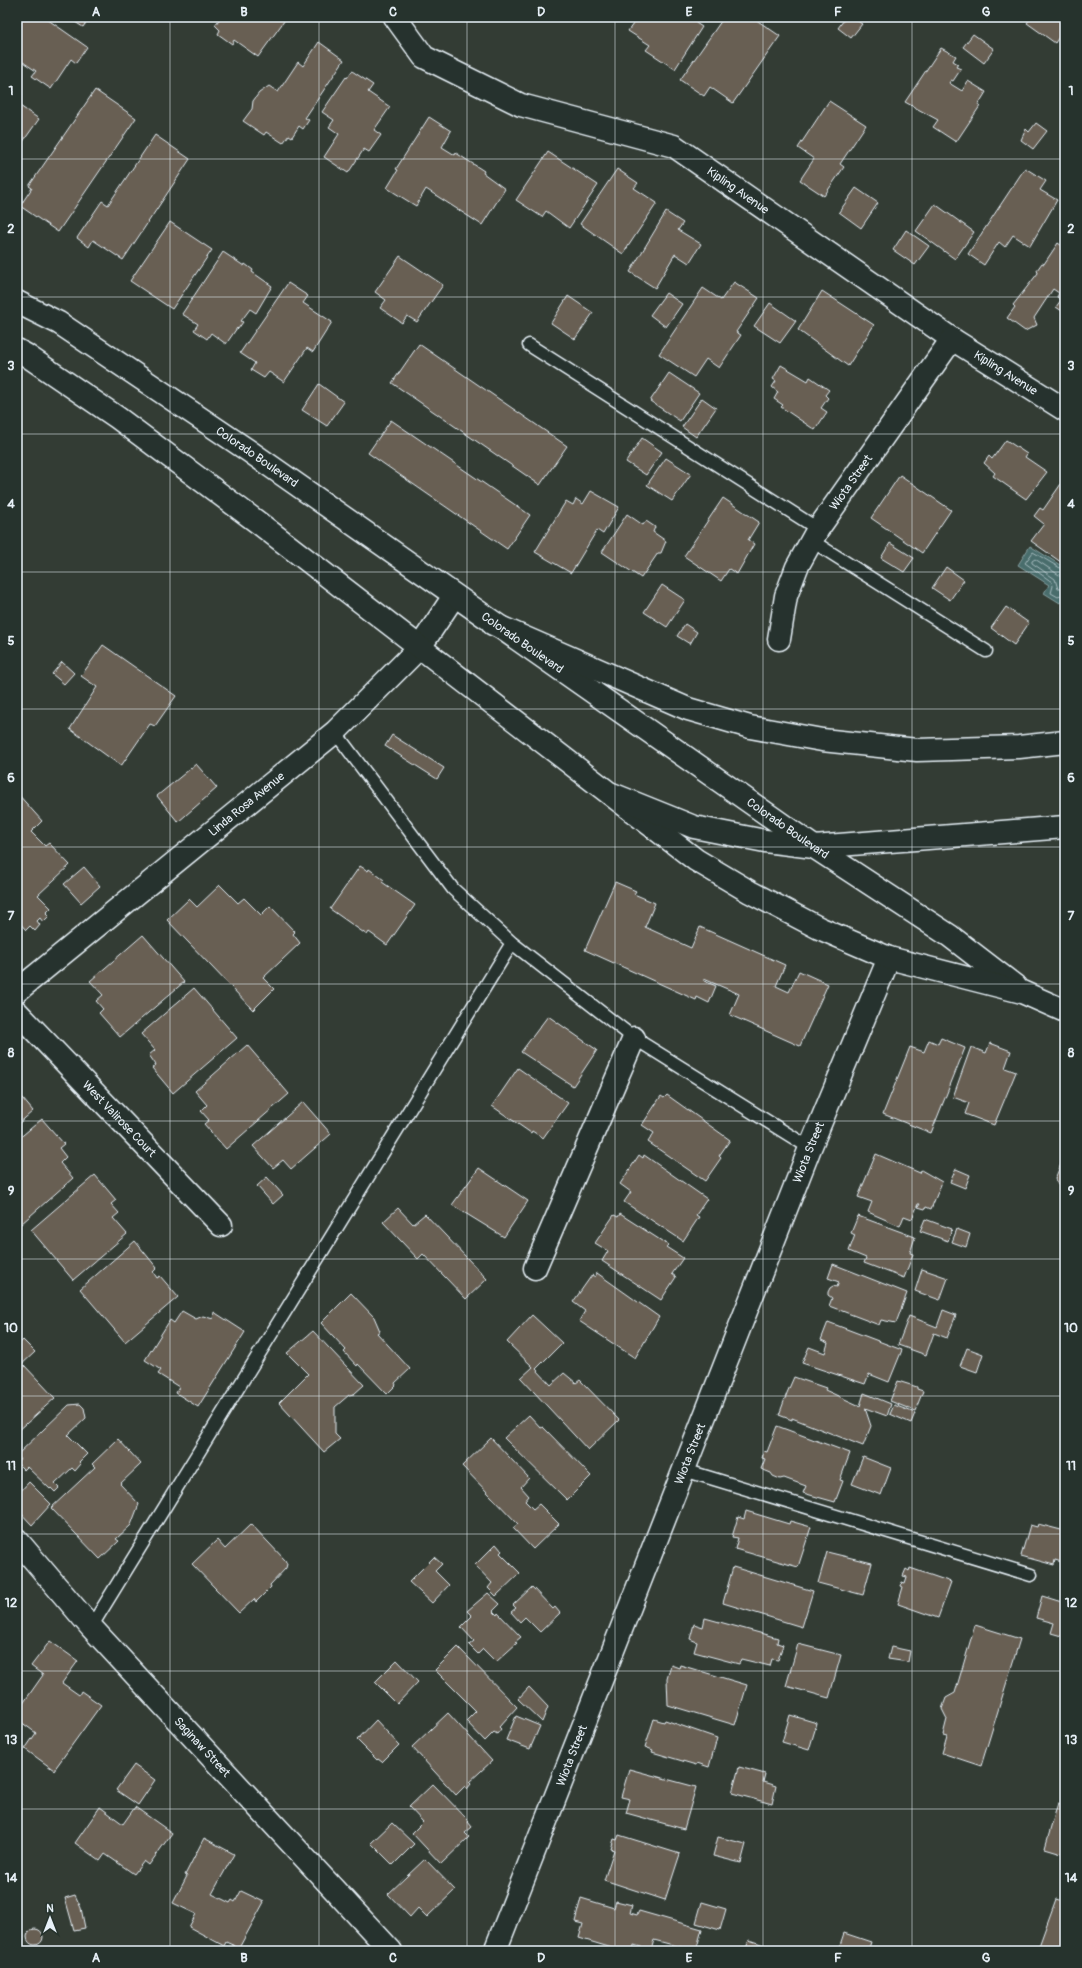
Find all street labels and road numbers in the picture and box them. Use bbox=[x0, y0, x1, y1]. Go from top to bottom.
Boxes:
street label: Kipling Avenue bbox=[704, 164, 772, 217]
street label: Kipling Avenue bbox=[971, 347, 1040, 398]
street label: Colorado Boulevard bbox=[213, 423, 301, 491]
street label: Wiota Street bbox=[826, 452, 876, 513]
street label: Colorado Boulevard bbox=[479, 609, 566, 677]
street label: Linda Rosa Avenue bbox=[205, 769, 288, 839]
street label: Colorado Boulevard bbox=[744, 795, 832, 862]
street label: West Valirose Court bbox=[79, 1077, 160, 1160]
street label: Wiota Street bbox=[790, 1119, 828, 1185]
street label: Wiota Street bbox=[671, 1421, 709, 1487]
street label: Saginaw Street bbox=[171, 1714, 234, 1780]
street label: Wiota Street bbox=[553, 1723, 590, 1788]

